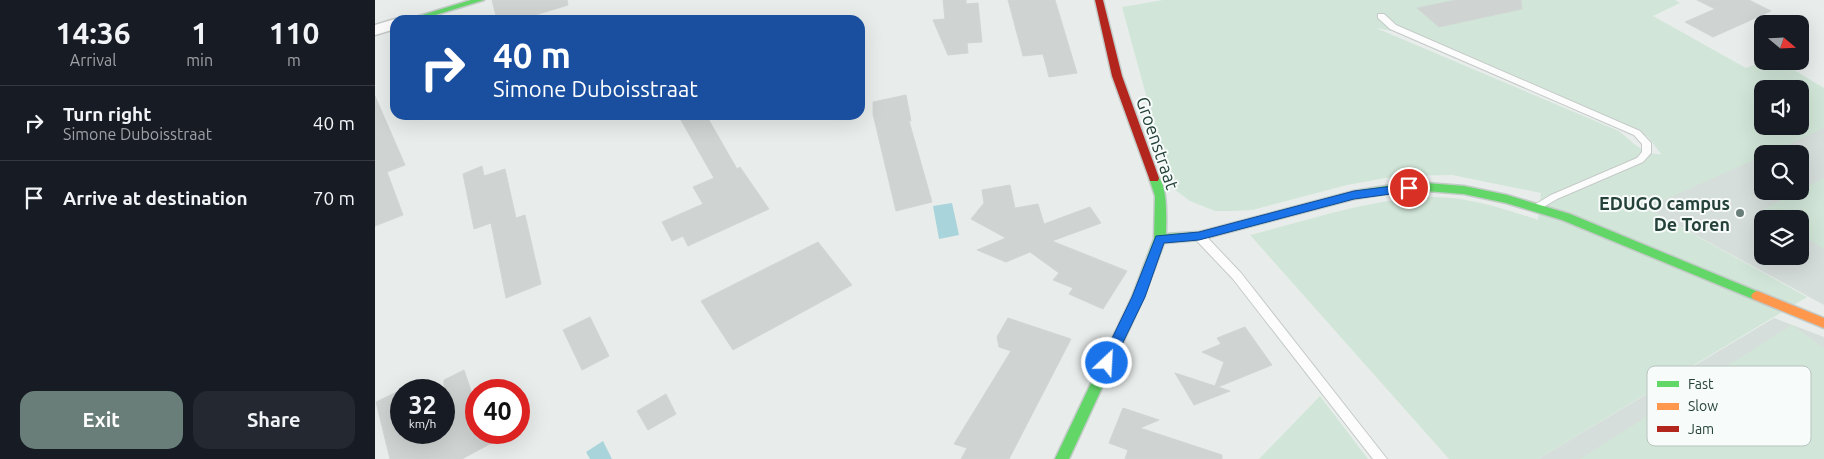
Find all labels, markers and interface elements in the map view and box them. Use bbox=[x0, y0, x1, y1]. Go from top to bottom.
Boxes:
north arrow bbox=[1754, 15, 1809, 70]
map controls bbox=[1754, 15, 1809, 265]
text: 14:36 bbox=[56, 16, 131, 50]
text: 1 bbox=[191, 16, 208, 50]
text: 110 bbox=[269, 16, 319, 50]
icon: right bbox=[410, 35, 475, 100]
text: 40 m bbox=[493, 35, 571, 75]
text: Arrival bbox=[70, 51, 116, 69]
text: min bbox=[186, 51, 213, 69]
text: m bbox=[287, 51, 301, 69]
text: Simone Duboisstraat bbox=[493, 76, 698, 101]
button: sound bbox=[1754, 80, 1809, 135]
street label: Groenstraat bbox=[1133, 94, 1183, 192]
text: Turn right bbox=[63, 103, 151, 125]
icon: right bbox=[20, 109, 48, 137]
text: 40 m bbox=[313, 112, 355, 134]
text: Simone Duboisstraat bbox=[63, 125, 212, 143]
button: search bbox=[1754, 145, 1809, 200]
pin bbox=[1388, 167, 1430, 209]
icon: arrive bbox=[1395, 174, 1423, 202]
icon: arrive bbox=[20, 184, 48, 212]
text: Arrive at destination bbox=[63, 187, 248, 209]
text: 70 m bbox=[313, 187, 355, 209]
place label: EDUGO campus De Toren bbox=[1599, 193, 1730, 234]
marker: EDUGO campus De Toren bbox=[1734, 207, 1746, 219]
button: layers bbox=[1754, 210, 1809, 265]
position arrow bbox=[1080, 336, 1132, 388]
legend bbox=[1647, 366, 1811, 446]
text: Fast bbox=[1688, 376, 1714, 392]
speed limit sign: 40 bbox=[465, 379, 530, 444]
button: Exit bbox=[20, 391, 183, 449]
button: Share bbox=[193, 391, 355, 449]
text: 32 bbox=[408, 391, 437, 419]
text: Slow bbox=[1688, 398, 1718, 414]
text: km/h bbox=[409, 417, 436, 430]
text: Jam bbox=[1688, 421, 1714, 437]

